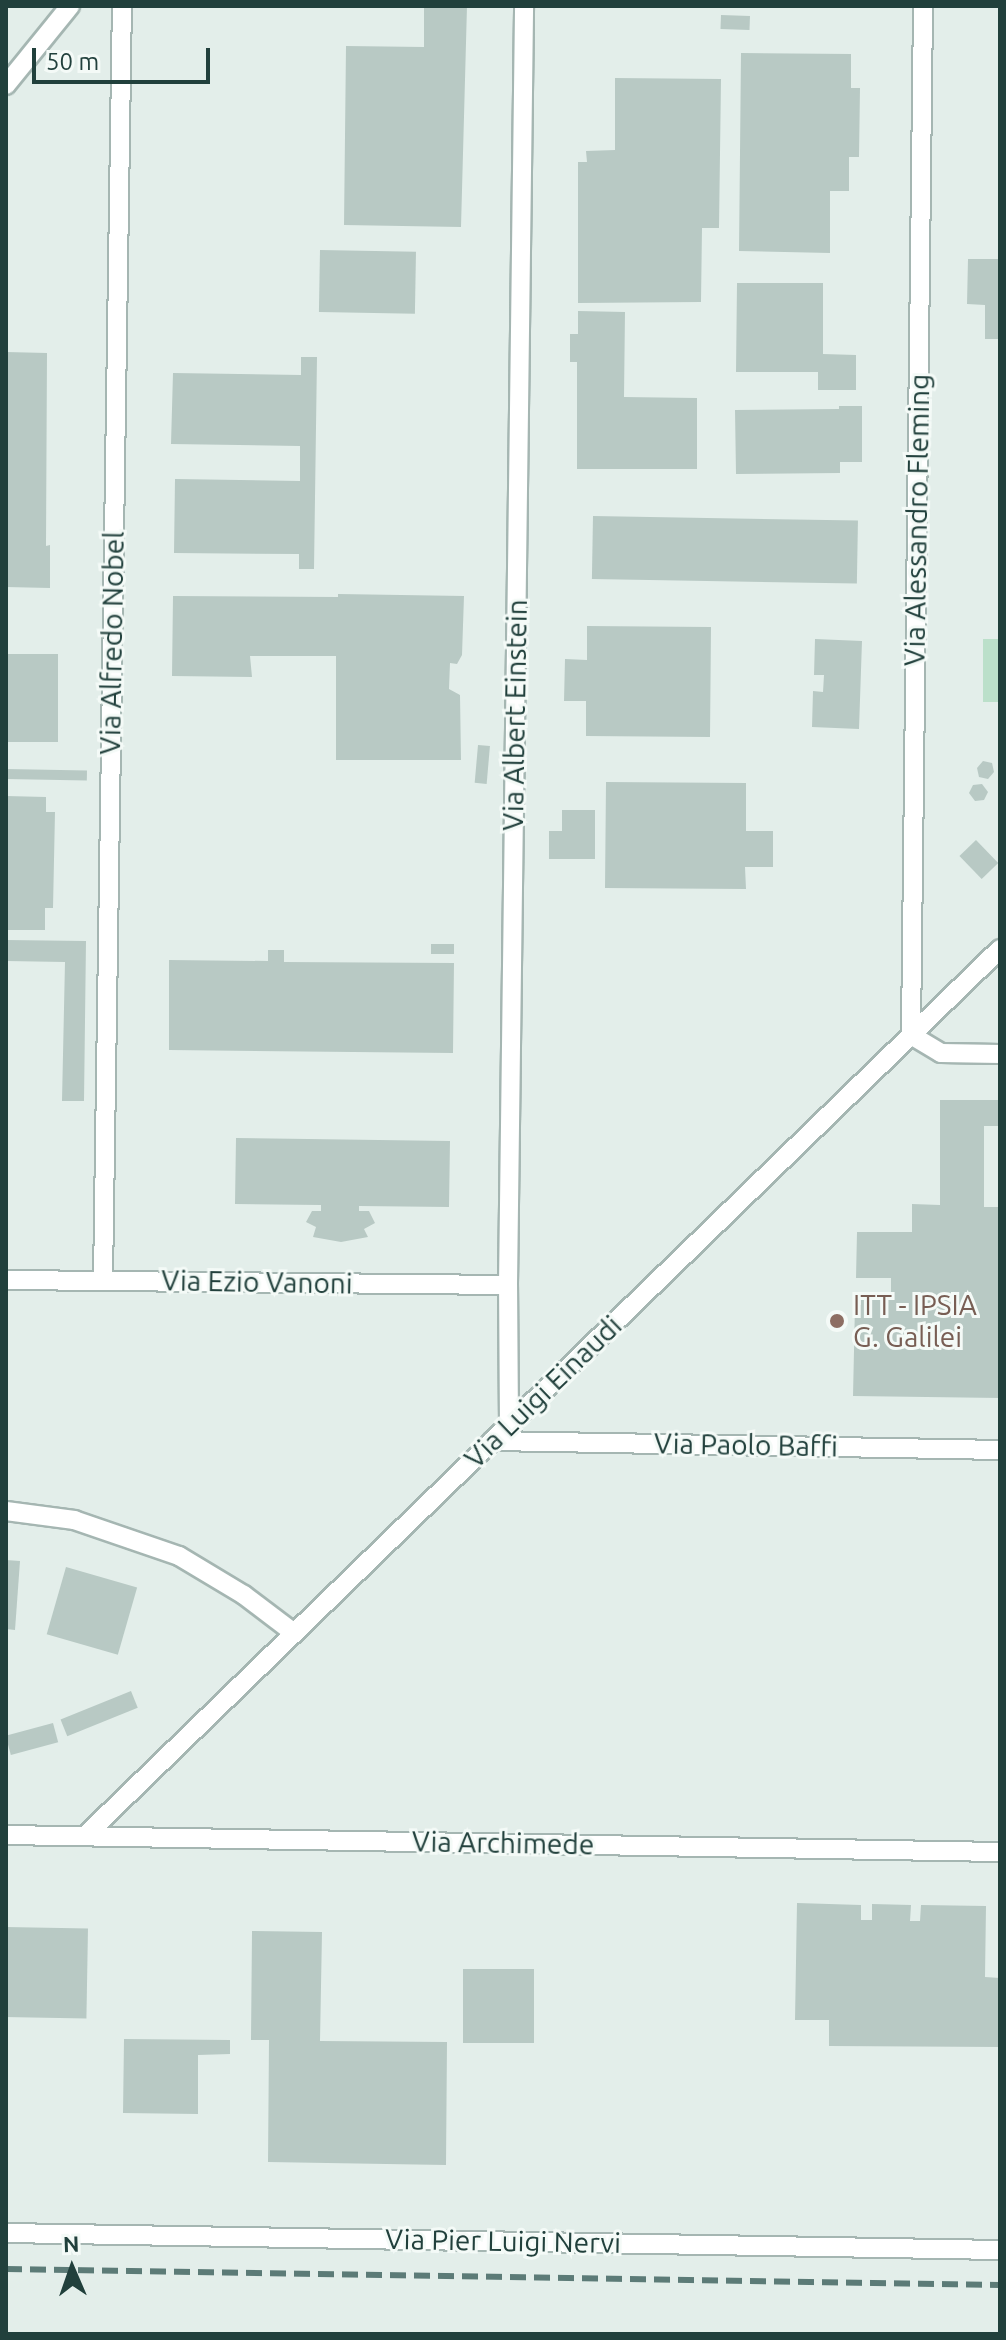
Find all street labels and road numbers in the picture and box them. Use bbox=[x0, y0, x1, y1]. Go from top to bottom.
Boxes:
street label: Via Alessandro Fleming bbox=[898, 374, 936, 666]
street label: Via Alfredo Nobel bbox=[93, 531, 131, 755]
street label: Via Albert Einstein bbox=[496, 599, 534, 831]
street label: Via Ezio Vanoni bbox=[161, 1264, 353, 1300]
street label: Via Luigi Einaudi bbox=[458, 1309, 628, 1475]
street label: Via Paolo Baffi bbox=[654, 1427, 838, 1463]
street label: Via Archimede bbox=[412, 1825, 594, 1861]
street label: Via Pier Luigi Nervi bbox=[385, 2222, 621, 2260]

